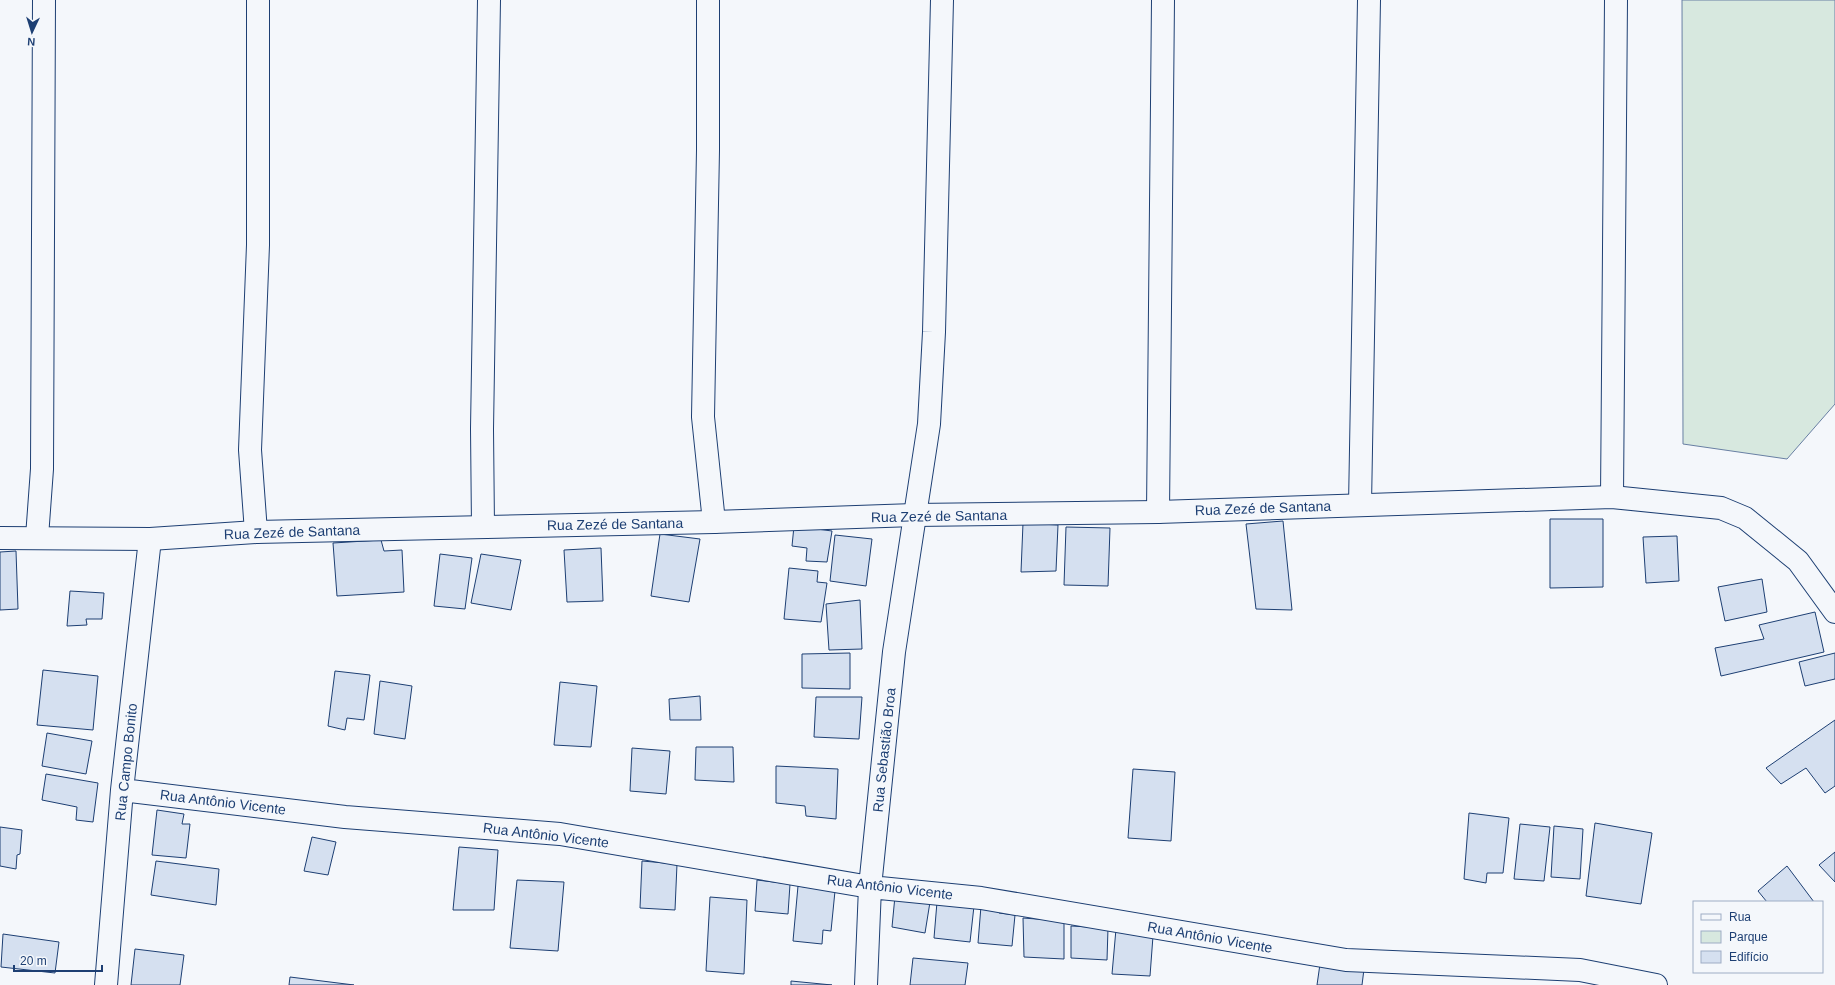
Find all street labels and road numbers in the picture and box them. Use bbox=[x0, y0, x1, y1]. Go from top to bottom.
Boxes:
street label: Rua Zezé de Santana bbox=[1195, 498, 1332, 518]
street label: Rua Zezé de Santana bbox=[871, 507, 1007, 525]
street label: Rua Zezé de Santana bbox=[547, 515, 683, 533]
street label: Rua Zezé de Santana bbox=[224, 522, 361, 542]
street label: Rua Sebastião Broa bbox=[869, 687, 899, 813]
street label: Rua Campo Bonito bbox=[112, 702, 140, 822]
street label: Rua Antônio Vicente bbox=[159, 786, 287, 818]
street label: Rua Antônio Vicente bbox=[482, 819, 610, 851]
street label: Rua Antônio Vicente bbox=[826, 871, 954, 903]
street label: Rua Antônio Vicente bbox=[1146, 918, 1274, 956]

